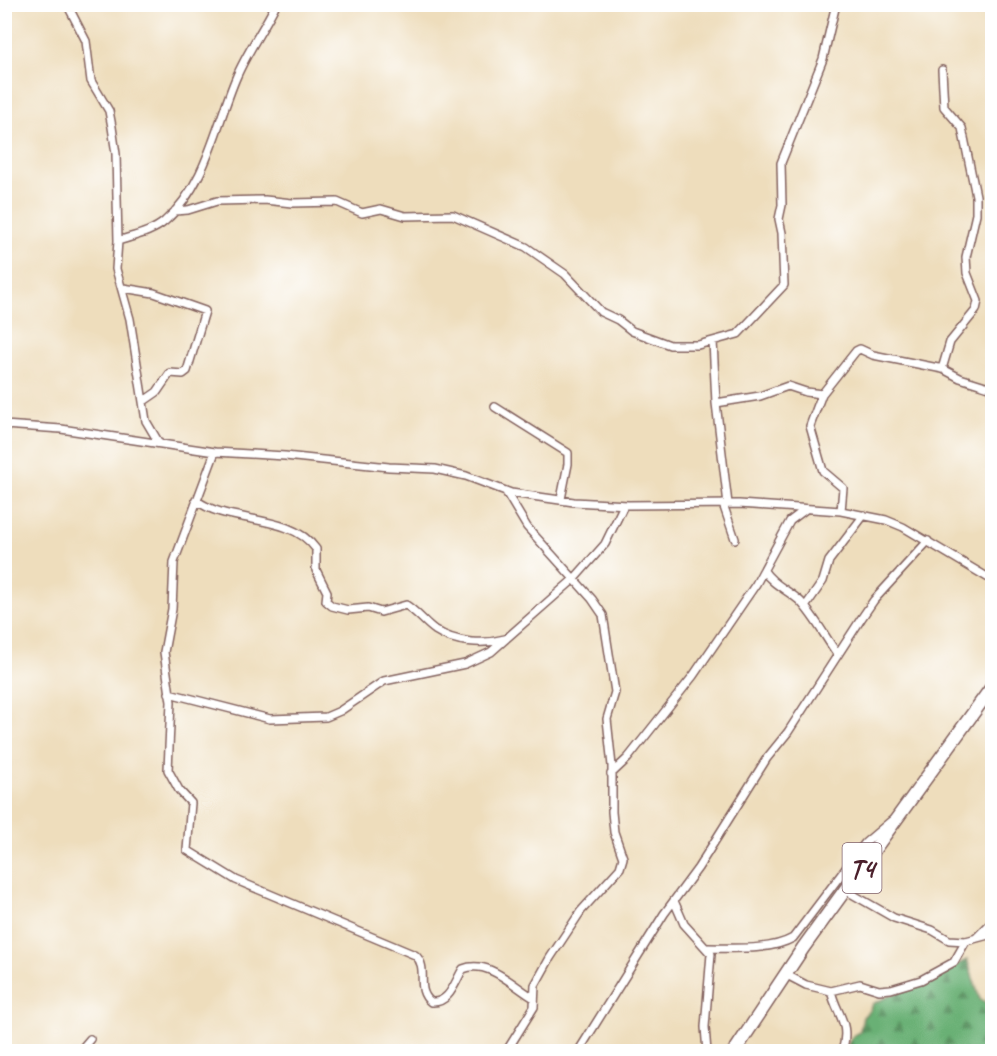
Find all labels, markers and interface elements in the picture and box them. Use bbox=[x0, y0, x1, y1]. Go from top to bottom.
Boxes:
road number: T4 bbox=[842, 843, 882, 893]

